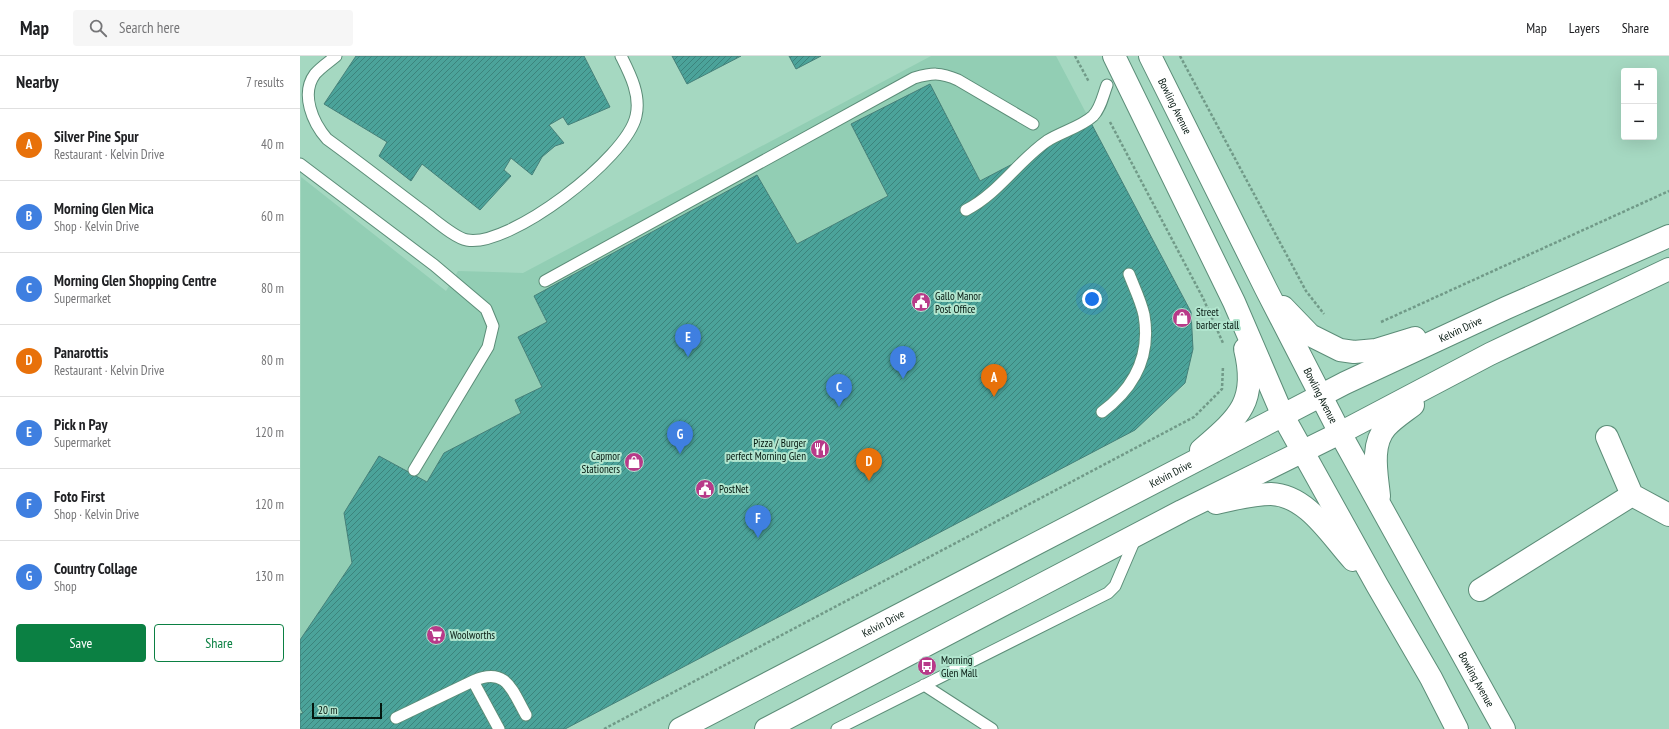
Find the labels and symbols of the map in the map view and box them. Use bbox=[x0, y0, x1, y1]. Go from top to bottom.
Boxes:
street label: Bowling Avenue bbox=[1155, 76, 1195, 137]
place label: Gallo Manor Post Office bbox=[935, 289, 981, 316]
your location bbox=[1082, 289, 1102, 309]
public building icon: Gallo Manor Post Office bbox=[910, 291, 932, 313]
place label: Street barber stall bbox=[1196, 305, 1240, 332]
shop icon: Street barber stall bbox=[1171, 307, 1193, 329]
street label: Kelvin Drive bbox=[1437, 313, 1485, 345]
pin: E bbox=[675, 324, 701, 357]
pin: B bbox=[890, 346, 916, 379]
pin: A bbox=[981, 364, 1007, 397]
street label: Bowling Avenue bbox=[1301, 365, 1341, 426]
pin: C bbox=[826, 374, 852, 407]
pin: G bbox=[667, 421, 693, 454]
place label: Pizza / Burger perfect Morning Glen bbox=[726, 436, 806, 463]
restaurant icon: Pizza / Burger perfect Morning Glen bbox=[809, 438, 831, 460]
pin: D bbox=[856, 448, 882, 481]
place label: Capmor Stationers bbox=[582, 449, 620, 476]
shop icon: Capmor Stationers bbox=[623, 451, 645, 473]
street label: Kelvin Drive bbox=[1147, 457, 1195, 491]
public building icon: PostNet bbox=[694, 478, 716, 500]
place label: PostNet bbox=[719, 482, 749, 496]
pin: F bbox=[745, 505, 771, 538]
street label: Kelvin Drive bbox=[860, 606, 907, 640]
supermarket icon: Woolworths bbox=[425, 624, 447, 646]
place label: Woolworths bbox=[450, 628, 495, 642]
street label: Bowling Avenue bbox=[1456, 650, 1498, 710]
place label: Morning Glen Mall bbox=[941, 653, 978, 680]
bus stop icon: Morning Glen Mall bbox=[916, 655, 938, 677]
scale bar bbox=[312, 701, 382, 720]

